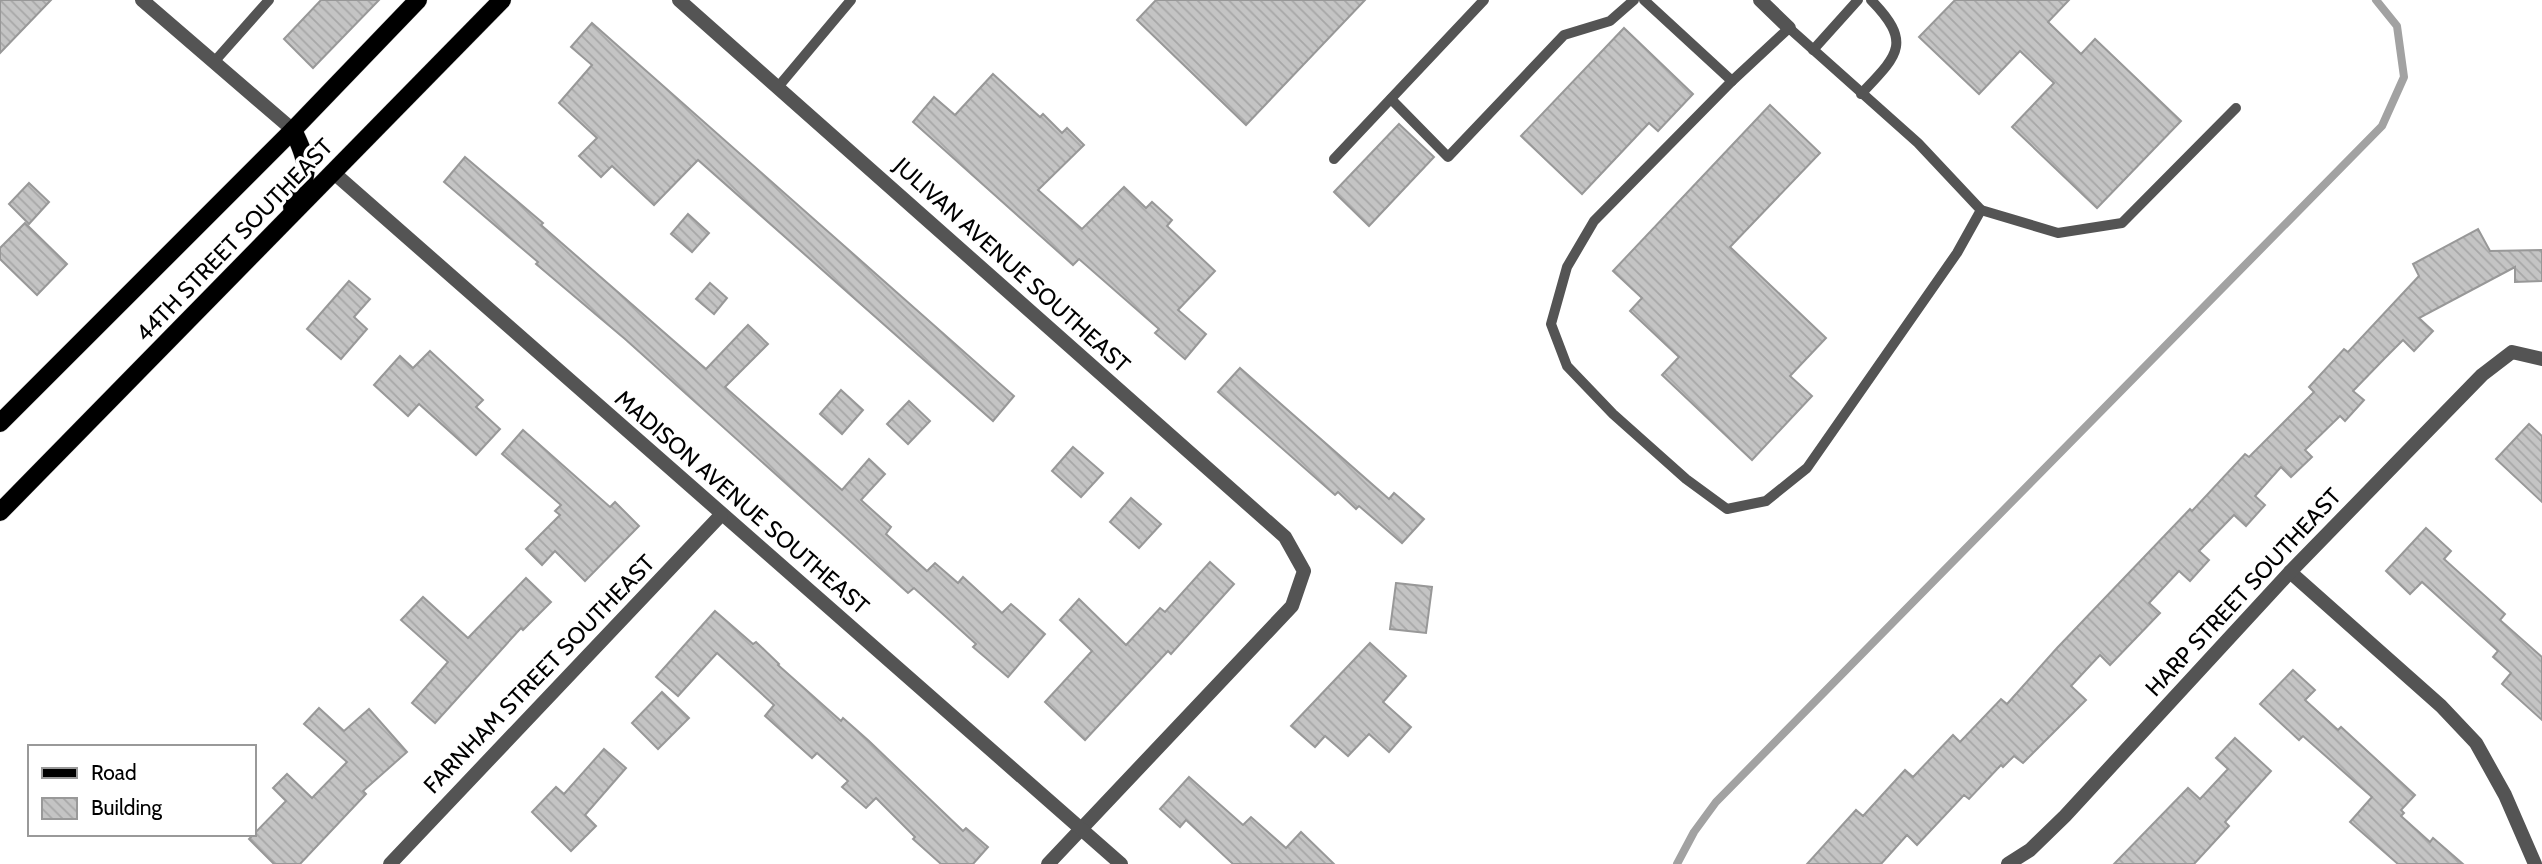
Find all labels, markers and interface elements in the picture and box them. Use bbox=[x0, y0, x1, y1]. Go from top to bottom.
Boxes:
street label: 44TH STREET SOUTHEAST bbox=[130, 133, 338, 347]
street label: JULIVAN AVENUE SOUTHEAST bbox=[888, 151, 1136, 378]
street label: MADISON AVENUE SOUTHEAST bbox=[609, 384, 875, 620]
street label: HARP STREET SOUTHEAST bbox=[2139, 482, 2347, 702]
street label: FARNHAM STREET SOUTHEAST bbox=[418, 549, 660, 799]
legend bbox=[28, 745, 256, 836]
text: Road bbox=[91, 760, 137, 785]
text: Building bbox=[91, 795, 163, 820]

